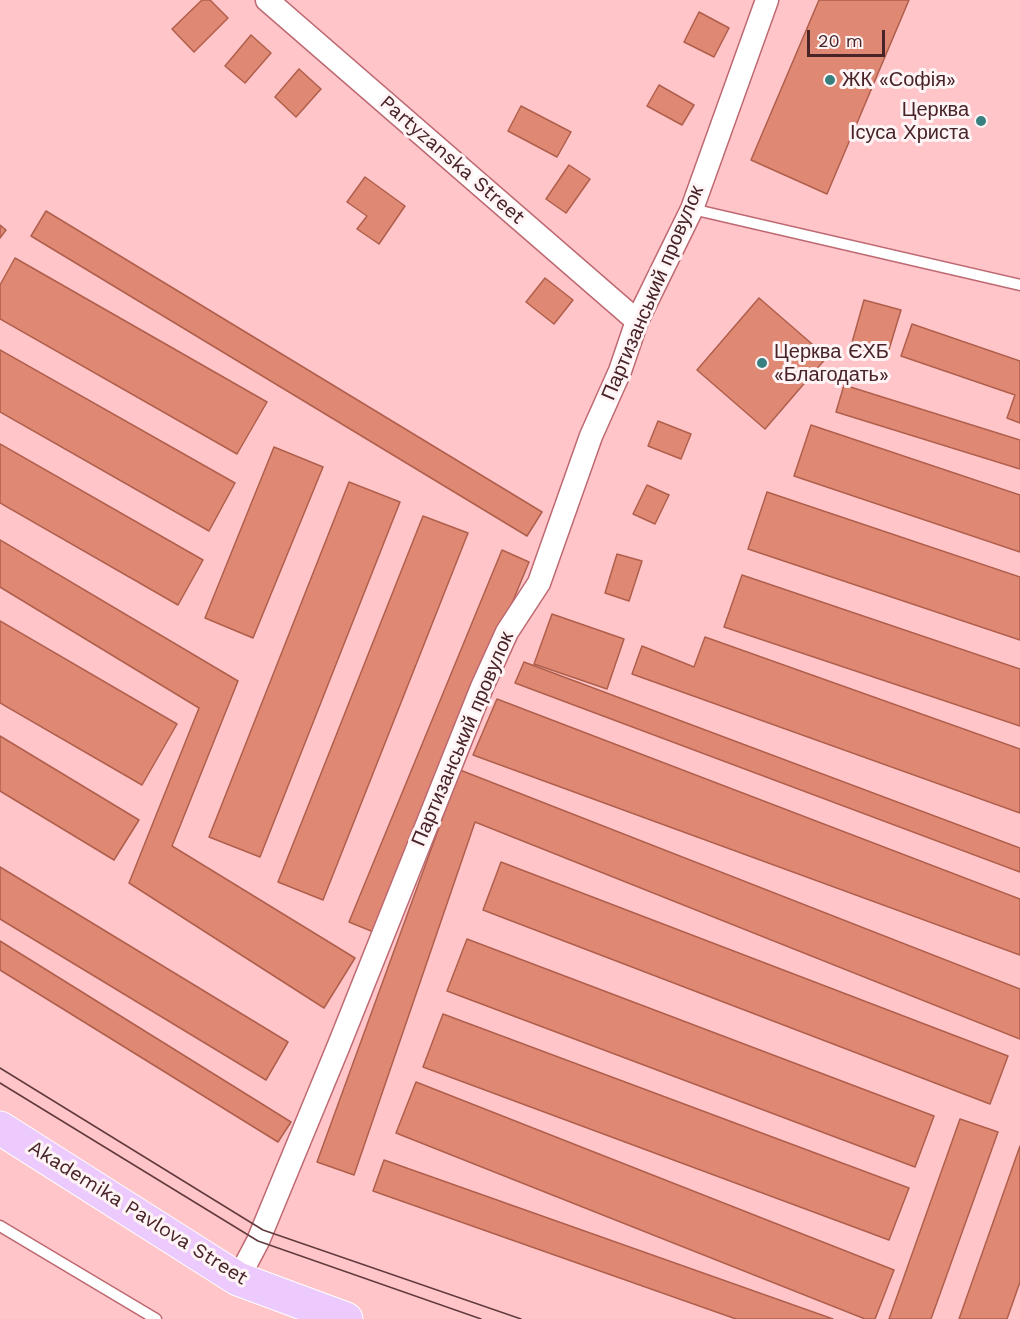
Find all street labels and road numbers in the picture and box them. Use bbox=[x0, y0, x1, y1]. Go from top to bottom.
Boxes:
street label: Partyzanska Street bbox=[375, 91, 529, 229]
street label: Партизанський провулок bbox=[597, 182, 709, 404]
street label: Партизанський провулок bbox=[407, 628, 519, 850]
street label: Akademika Pavlova Street bbox=[24, 1136, 252, 1290]

